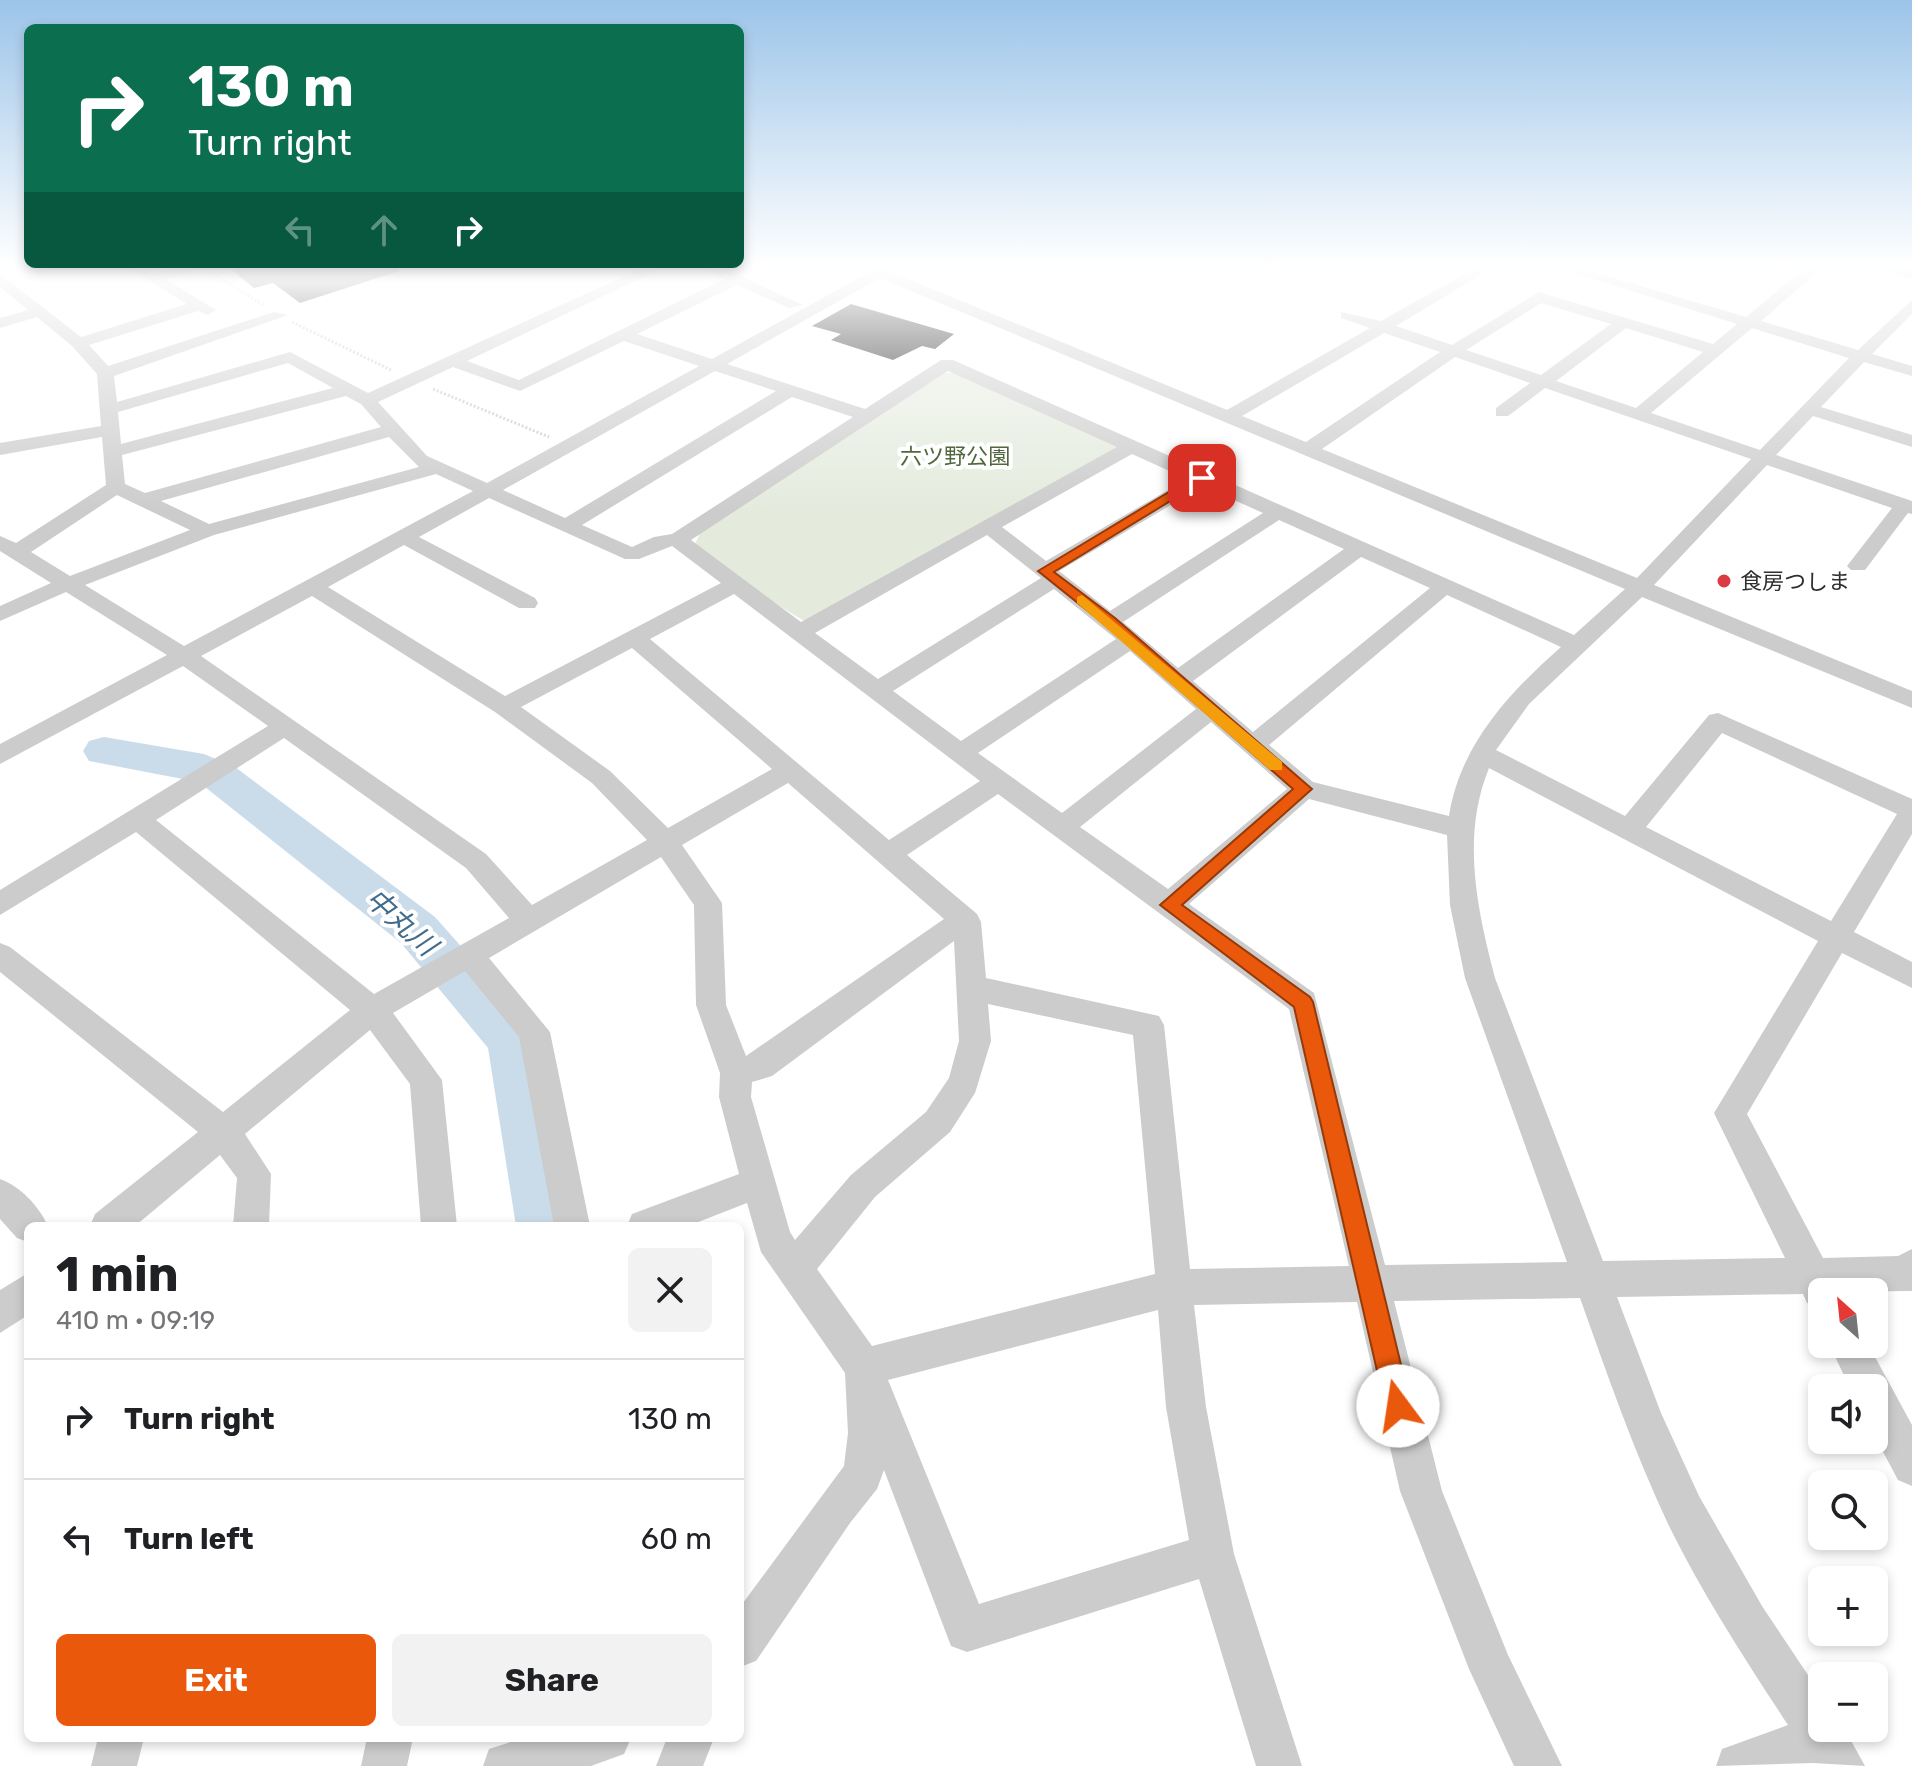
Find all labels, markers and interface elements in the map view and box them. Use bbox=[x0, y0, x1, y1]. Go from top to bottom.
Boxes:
text: 130 m bbox=[188, 54, 354, 120]
icon: right bbox=[56, 56, 160, 160]
text: Turn right bbox=[188, 121, 352, 164]
icon: left bbox=[278, 208, 322, 252]
icon: ahead bbox=[362, 208, 406, 252]
icon: right bbox=[446, 208, 490, 252]
park label: 六ツ野公園 bbox=[900, 443, 1010, 470]
pin bbox=[1168, 444, 1236, 512]
icon: arrive bbox=[1180, 456, 1224, 500]
place label: 食房つしま bbox=[1740, 568, 1850, 595]
marker: 食房つしま bbox=[1715, 572, 1733, 590]
water label: 中丸川 bbox=[359, 882, 445, 964]
text: 1 min bbox=[56, 1246, 179, 1303]
button: close bbox=[628, 1248, 712, 1332]
north arrow bbox=[1808, 1278, 1888, 1358]
map controls bbox=[1808, 1278, 1888, 1742]
text: 410 m · 09:19 bbox=[56, 1305, 215, 1336]
position arrow bbox=[1356, 1364, 1440, 1448]
button: sound bbox=[1808, 1374, 1888, 1454]
icon: right bbox=[56, 1397, 100, 1441]
text: Turn right bbox=[124, 1401, 275, 1437]
text: 130 m bbox=[628, 1401, 712, 1437]
button: search bbox=[1808, 1470, 1888, 1550]
icon: left bbox=[56, 1517, 100, 1561]
text: Turn left bbox=[124, 1521, 254, 1557]
text: 60 m bbox=[641, 1521, 712, 1557]
button: + bbox=[1808, 1566, 1888, 1646]
button: Exit bbox=[56, 1634, 376, 1726]
button: Share bbox=[392, 1634, 712, 1726]
button: − bbox=[1808, 1662, 1888, 1742]

